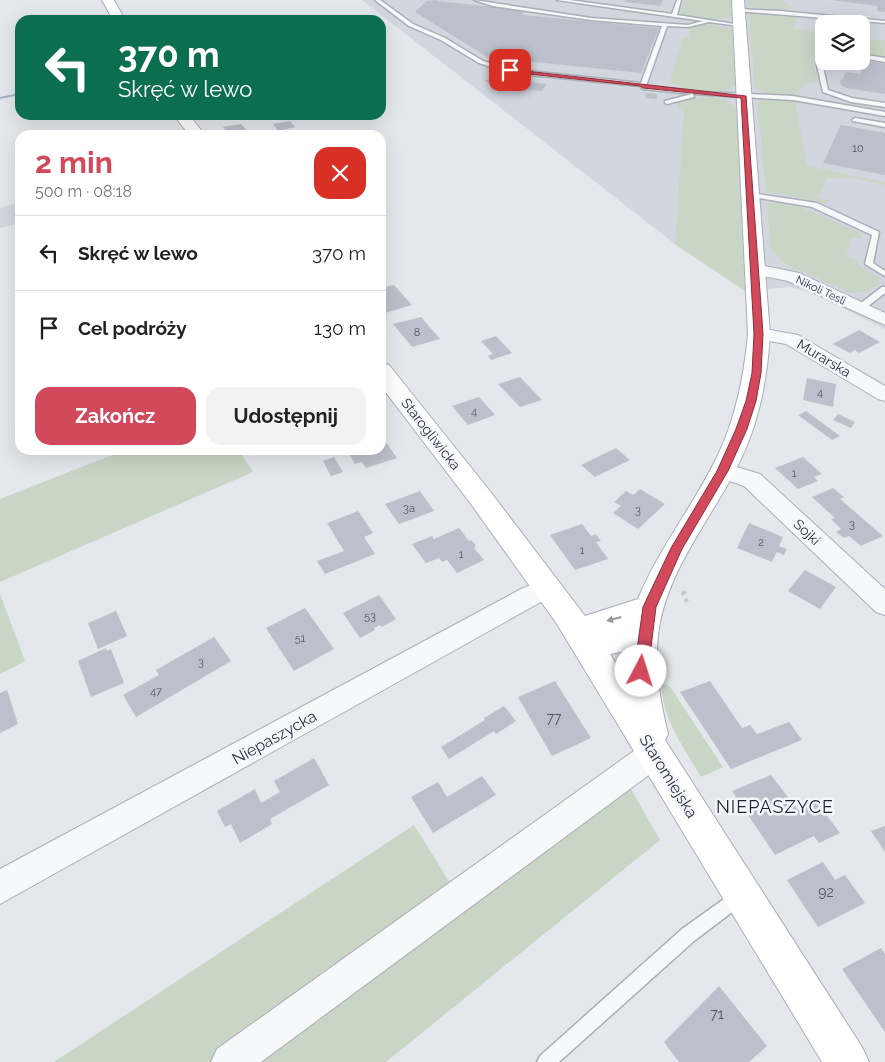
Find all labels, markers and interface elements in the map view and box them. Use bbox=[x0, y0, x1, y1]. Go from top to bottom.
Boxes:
map controls bbox=[815, 15, 870, 70]
button: layers bbox=[815, 15, 870, 70]
text: 370 m bbox=[118, 34, 220, 75]
icon: left bbox=[35, 35, 100, 100]
pin bbox=[489, 49, 531, 91]
icon: arrive bbox=[496, 56, 524, 84]
text: Skręć w lewo bbox=[118, 76, 252, 102]
house number: 10 bbox=[852, 142, 864, 155]
text: 2 min bbox=[35, 145, 113, 180]
button: close bbox=[314, 147, 366, 199]
text: 500 m · 08:18 bbox=[35, 182, 132, 201]
icon: left bbox=[35, 239, 63, 267]
text: Skręć w lewo bbox=[78, 242, 198, 264]
text: 370 m bbox=[312, 242, 366, 264]
street label: Nikoli Tesli bbox=[794, 273, 848, 308]
icon: arrive bbox=[35, 314, 63, 342]
text: Cel podróży bbox=[78, 317, 187, 339]
text: 130 m bbox=[314, 317, 366, 339]
house number: 8 bbox=[414, 326, 420, 339]
street label: Murarska bbox=[794, 336, 854, 380]
house number: 4 bbox=[817, 386, 823, 399]
button: Zakończ bbox=[35, 387, 196, 445]
button: Udostępnij bbox=[206, 387, 366, 445]
street label: Starogliwicka bbox=[398, 395, 464, 473]
house number: 4 bbox=[471, 405, 477, 418]
house number: 1 bbox=[792, 467, 797, 480]
house number: 3a bbox=[403, 502, 415, 515]
house number: 3 bbox=[635, 504, 641, 517]
street label: Sojki bbox=[790, 516, 824, 548]
house number: 3 bbox=[849, 518, 855, 531]
house number: 2 bbox=[758, 536, 764, 549]
house number: 1 bbox=[580, 544, 585, 557]
house number: 1 bbox=[459, 548, 464, 561]
house number: 53 bbox=[364, 610, 376, 623]
one-way arrow bbox=[606, 615, 621, 623]
house number: 51 bbox=[295, 632, 306, 645]
position arrow bbox=[614, 644, 666, 696]
house number: 3 bbox=[198, 656, 204, 669]
house number: 47 bbox=[150, 685, 162, 698]
street label: Niepaszycka bbox=[229, 706, 320, 768]
house number: 77 bbox=[547, 710, 562, 726]
street label: Staromiejska bbox=[635, 731, 702, 821]
district label: NIEPASZYCE bbox=[716, 796, 834, 817]
house number: 92 bbox=[818, 884, 834, 900]
house number: 71 bbox=[710, 1006, 724, 1022]

